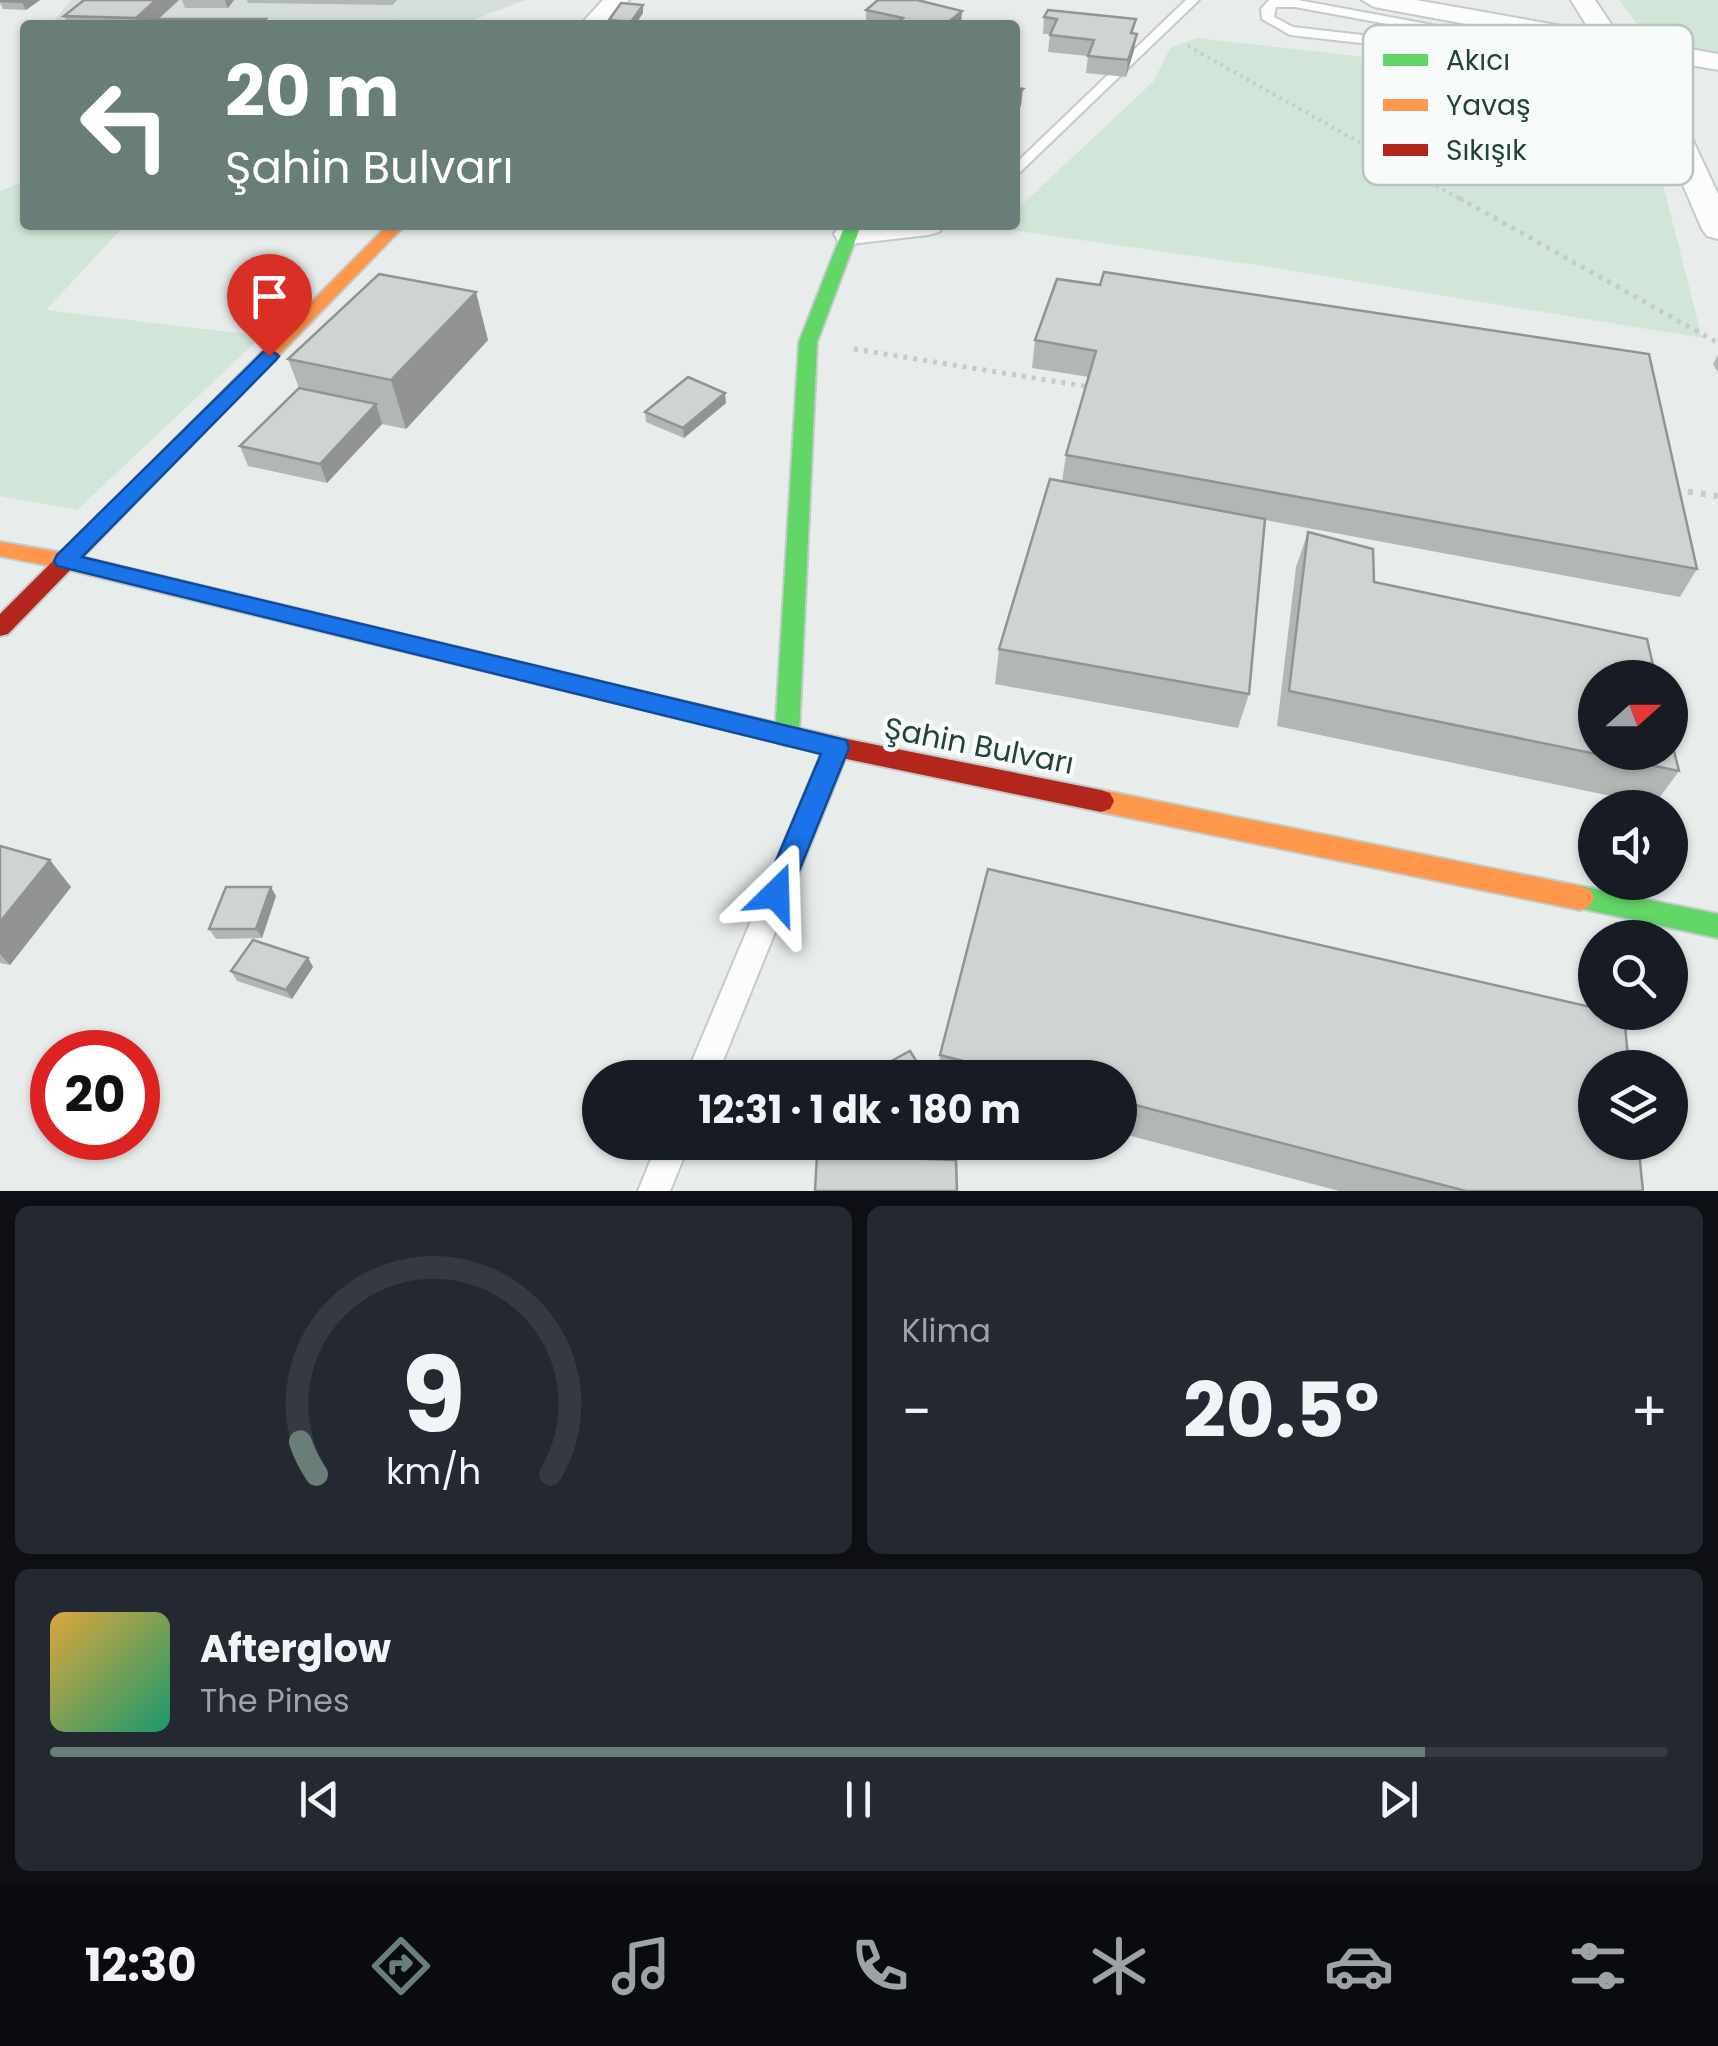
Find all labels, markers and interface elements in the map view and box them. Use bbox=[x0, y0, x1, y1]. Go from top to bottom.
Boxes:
legend bbox=[1363, 25, 1693, 185]
text: Akıcı bbox=[1446, 41, 1510, 80]
text: 20 m bbox=[225, 42, 400, 141]
icon: left bbox=[60, 60, 190, 190]
text: Yavaş bbox=[1446, 86, 1531, 125]
text: Sıkışık bbox=[1446, 131, 1527, 170]
text: Şahin Bulvarı bbox=[225, 136, 514, 199]
pin bbox=[227, 254, 312, 357]
icon: arrive bbox=[242, 269, 297, 324]
north arrow bbox=[1578, 660, 1688, 770]
map controls bbox=[1578, 660, 1688, 1160]
street label: Şahin Bulvarı bbox=[881, 706, 1078, 785]
button: sound bbox=[1578, 790, 1688, 900]
position arrow bbox=[724, 842, 828, 946]
button: search bbox=[1578, 920, 1688, 1030]
speed limit sign: 20 bbox=[30, 1030, 160, 1160]
button: layers bbox=[1578, 1050, 1688, 1160]
text: 12:31 · 1 dk · 180 m bbox=[698, 1083, 1021, 1136]
text: Klima bbox=[902, 1308, 991, 1353]
text: 9 bbox=[401, 1323, 465, 1468]
text: 20.5° bbox=[1183, 1358, 1379, 1463]
text: − bbox=[902, 1373, 932, 1450]
text: + bbox=[1630, 1373, 1668, 1450]
text: km/h bbox=[386, 1446, 481, 1497]
text: Afterglow bbox=[200, 1622, 391, 1675]
text: The Pines bbox=[200, 1678, 350, 1723]
icon: previous bbox=[292, 1772, 347, 1827]
icon: pause bbox=[831, 1772, 886, 1827]
icon: next bbox=[1371, 1772, 1426, 1827]
icon: directions bbox=[366, 1931, 436, 2001]
icon: music bbox=[606, 1931, 676, 2001]
icon: phone bbox=[845, 1931, 915, 2001]
icon: climate bbox=[1084, 1931, 1154, 2001]
icon: car bbox=[1324, 1931, 1394, 2001]
icon: filters bbox=[1563, 1931, 1633, 2001]
text: 12:30 bbox=[85, 1934, 197, 1997]

